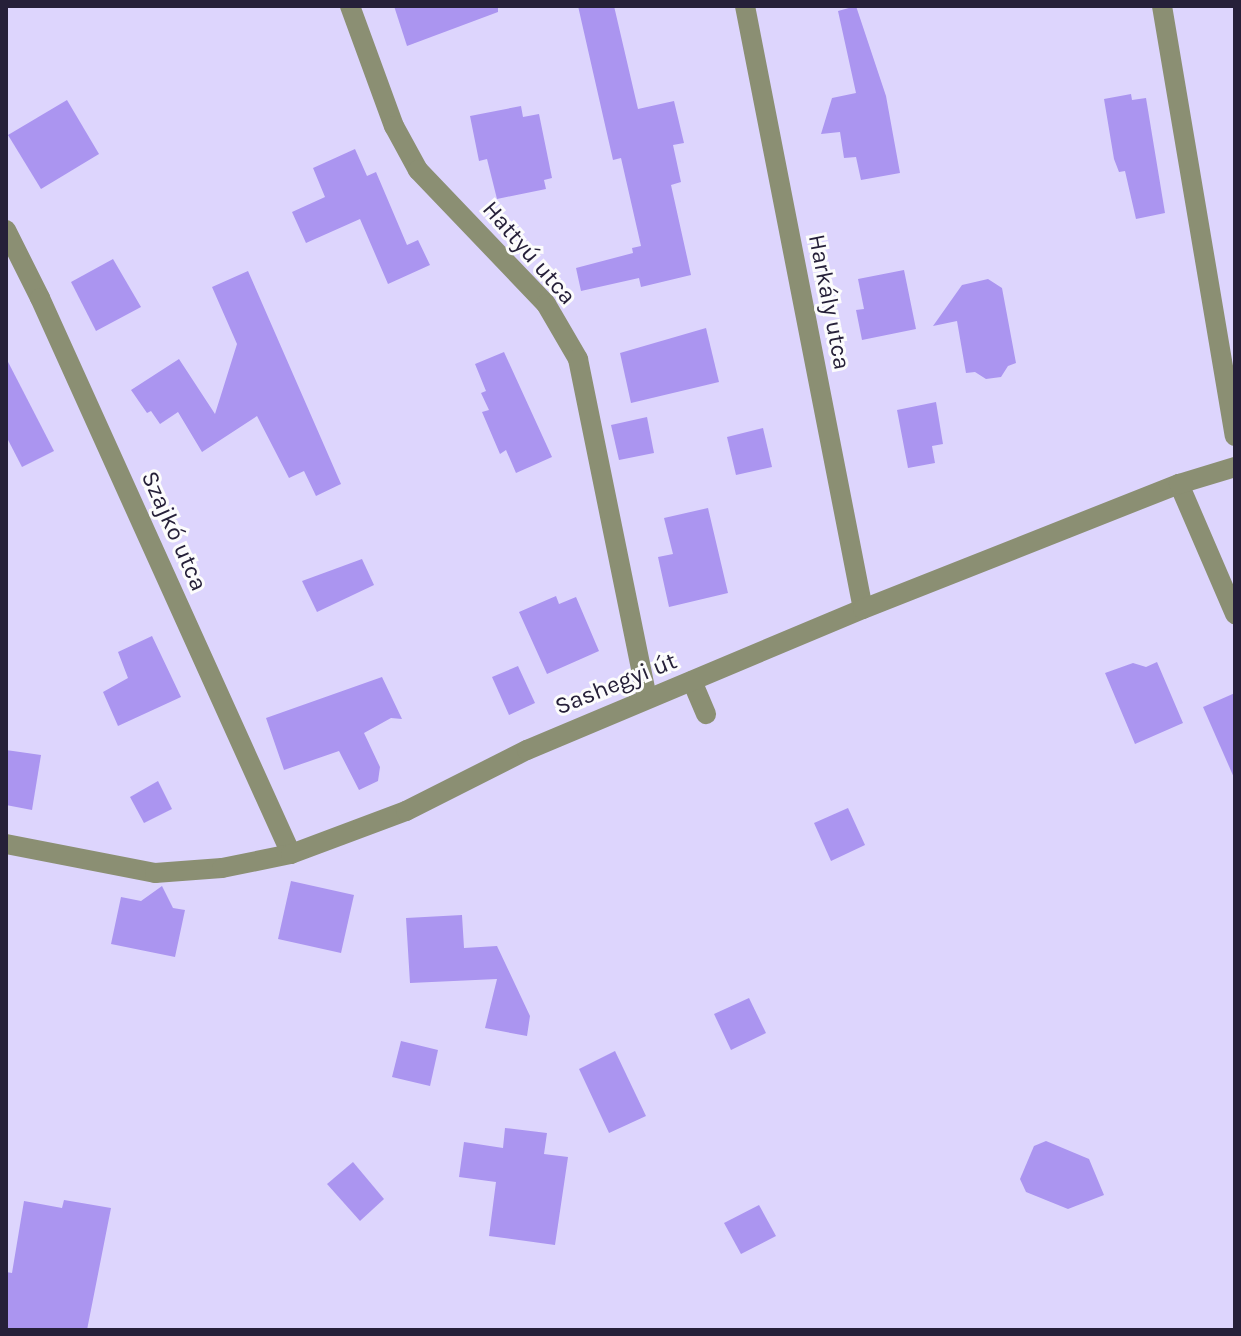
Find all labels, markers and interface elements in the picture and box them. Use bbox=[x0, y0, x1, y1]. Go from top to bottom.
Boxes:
street label: Hattyú utca bbox=[476, 195, 582, 311]
street label: Harkály utca bbox=[802, 232, 856, 372]
street label: Szajkó utca bbox=[135, 467, 213, 595]
street label: Sashegyi út bbox=[551, 647, 681, 721]

